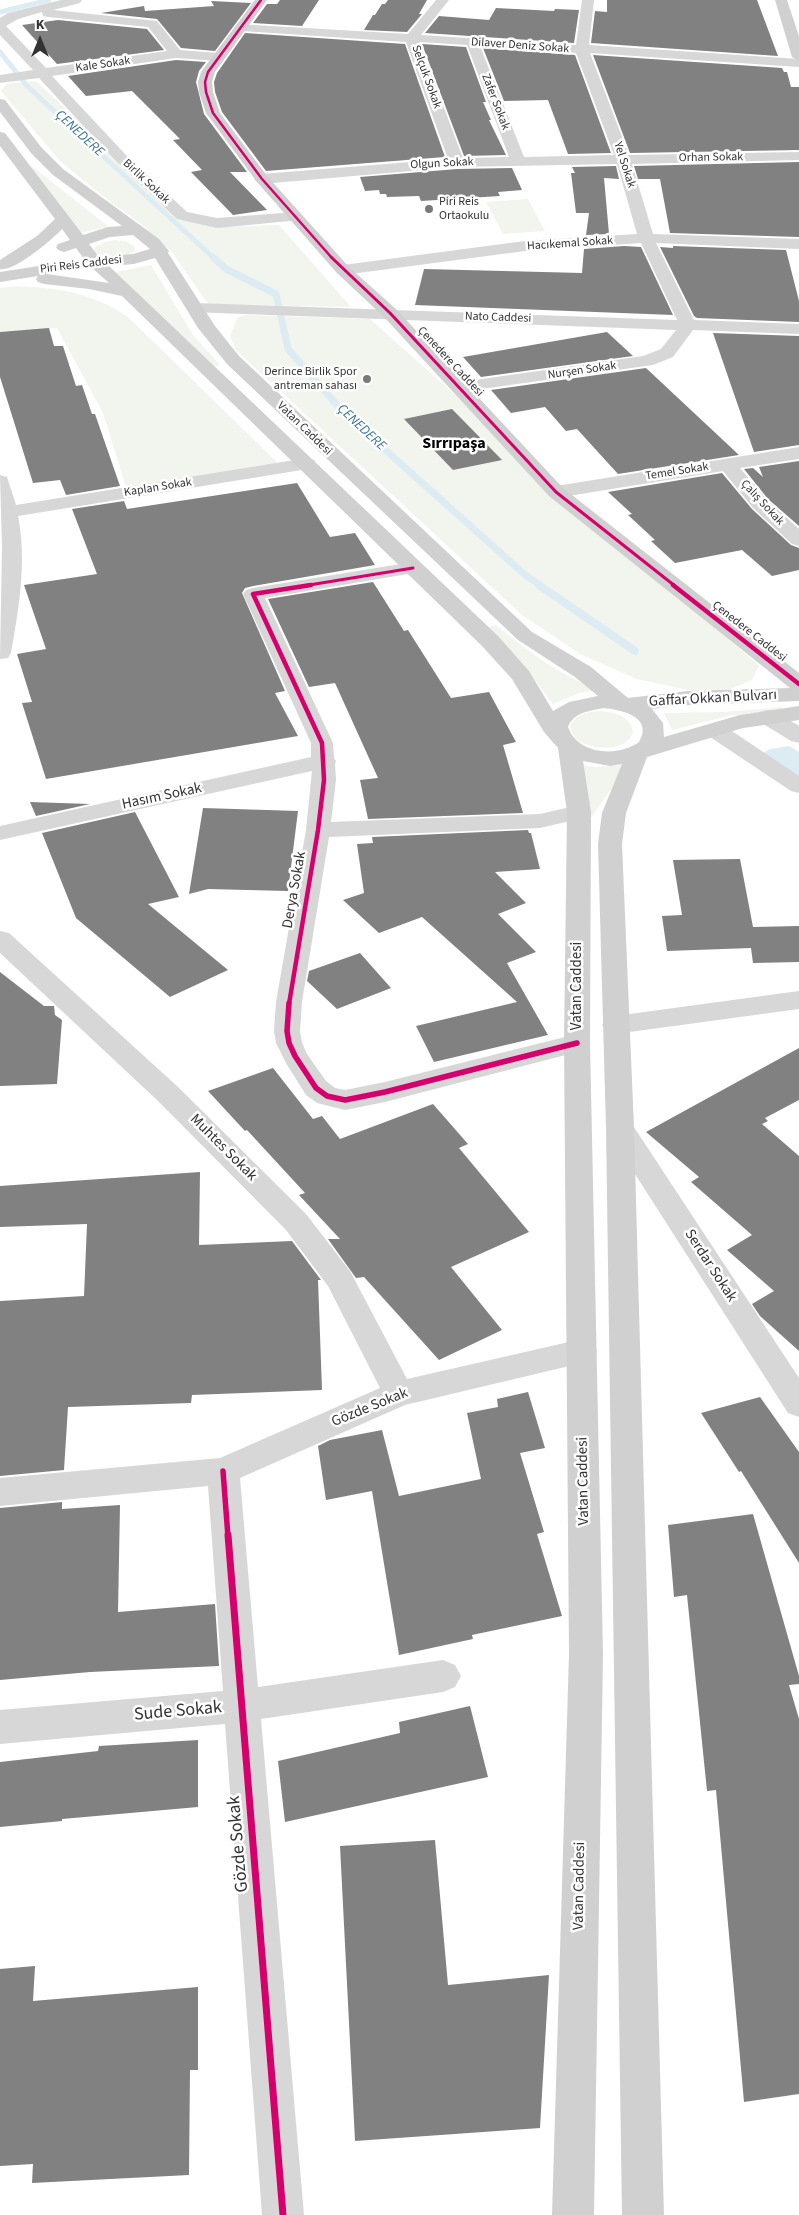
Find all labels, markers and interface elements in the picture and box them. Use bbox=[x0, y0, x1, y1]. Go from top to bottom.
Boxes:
north arrow bbox=[15, 15, 65, 65]
text: K bbox=[36, 15, 44, 35]
street label: Dilaver Deniz Sokak bbox=[470, 35, 570, 57]
street label: Selçuk Sokak bbox=[408, 43, 444, 111]
street label: Kale Sokak bbox=[75, 54, 131, 76]
street label: Zafer Sokak bbox=[478, 72, 512, 132]
water label: ÇENEDERE bbox=[51, 107, 107, 161]
street label: Yel Sokak bbox=[610, 140, 638, 190]
street label: Orhan Sokak bbox=[679, 150, 743, 166]
street label: Olgun Sokak bbox=[410, 155, 474, 173]
street label: Birlik Sokak bbox=[119, 157, 173, 207]
place label: Piri Reis Ortaokulu bbox=[439, 195, 489, 223]
marker: Piri Reis Ortaokulu bbox=[423, 203, 435, 215]
street label: Hacıkemal Sokak bbox=[527, 234, 613, 254]
street label: Piri Reis Caddesi bbox=[39, 253, 123, 277]
street label: Nato Caddesi bbox=[464, 310, 532, 326]
street label: Çenedere Caddesi bbox=[414, 324, 486, 400]
street label: Nurşen Sokak bbox=[547, 359, 617, 383]
place label: Derince Birlik Spor antreman sahası bbox=[264, 365, 357, 393]
marker: Derince Birlik Spor antreman sahası bbox=[361, 373, 373, 385]
street label: Vatan Caddesi bbox=[274, 399, 334, 459]
water label: ÇENEDERE bbox=[333, 401, 389, 455]
district label: Sırrıpaşa bbox=[422, 434, 486, 454]
street label: Temel Sokak bbox=[644, 460, 710, 484]
street label: Kaplan Sokak bbox=[123, 476, 193, 500]
street label: Çalış Sokak bbox=[737, 477, 787, 529]
street label: Çenedere Caddesi bbox=[709, 598, 789, 666]
street label: Gaffar Okkan Bulvarı bbox=[648, 687, 778, 711]
street label: Hasım Sokak bbox=[120, 780, 204, 814]
street label: Derya Sokak bbox=[279, 850, 311, 930]
street label: Vatan Caddesi bbox=[569, 942, 587, 1030]
street label: Muhtes Sokak bbox=[186, 1111, 260, 1185]
street label: Serdar Sokak bbox=[680, 1226, 740, 1306]
street label: Gözde Sokak bbox=[329, 1385, 411, 1431]
street label: Vatan Caddesi bbox=[574, 1437, 594, 1525]
street label: Sude Sokak bbox=[133, 1697, 223, 1727]
street label: Gözde Sokak bbox=[224, 1795, 254, 1893]
street label: Vatan Caddesi bbox=[570, 1842, 590, 1930]

